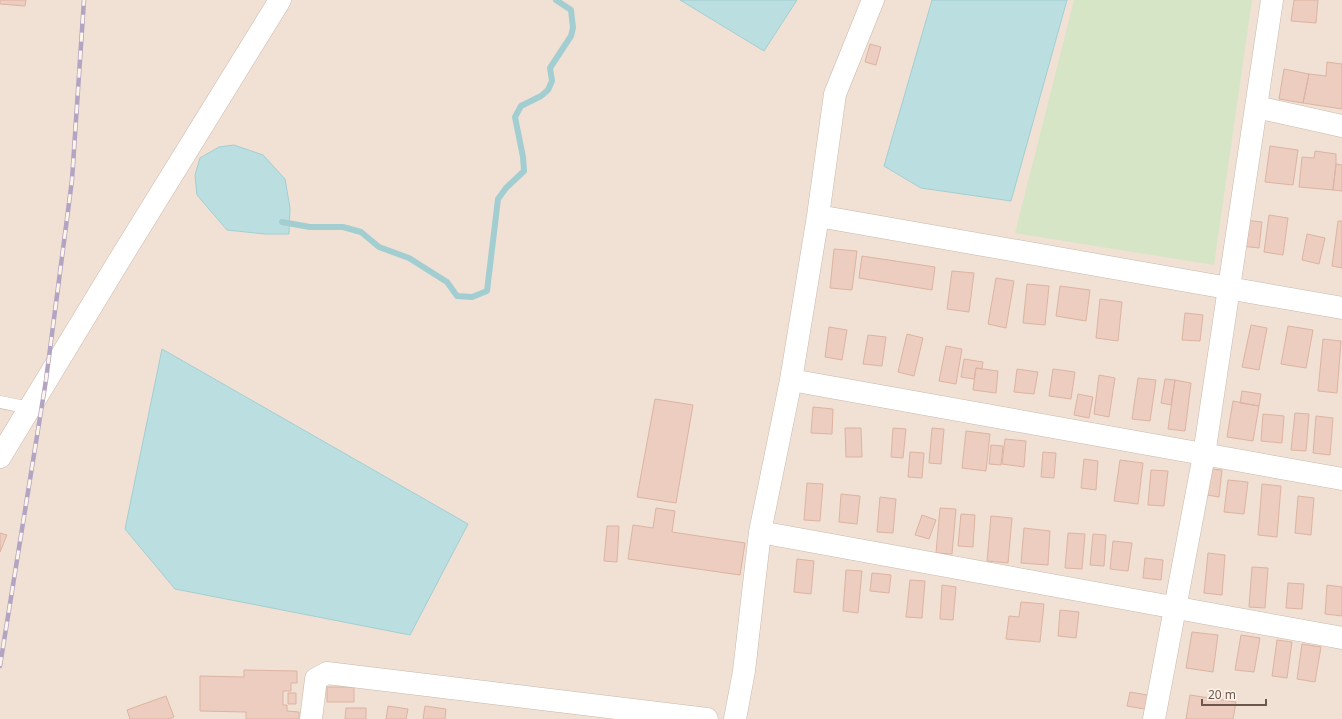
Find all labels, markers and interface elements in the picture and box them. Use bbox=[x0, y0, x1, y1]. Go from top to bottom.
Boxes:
scale bar bbox=[1202, 681, 1266, 707]
text: 20 m bbox=[1208, 686, 1236, 703]

